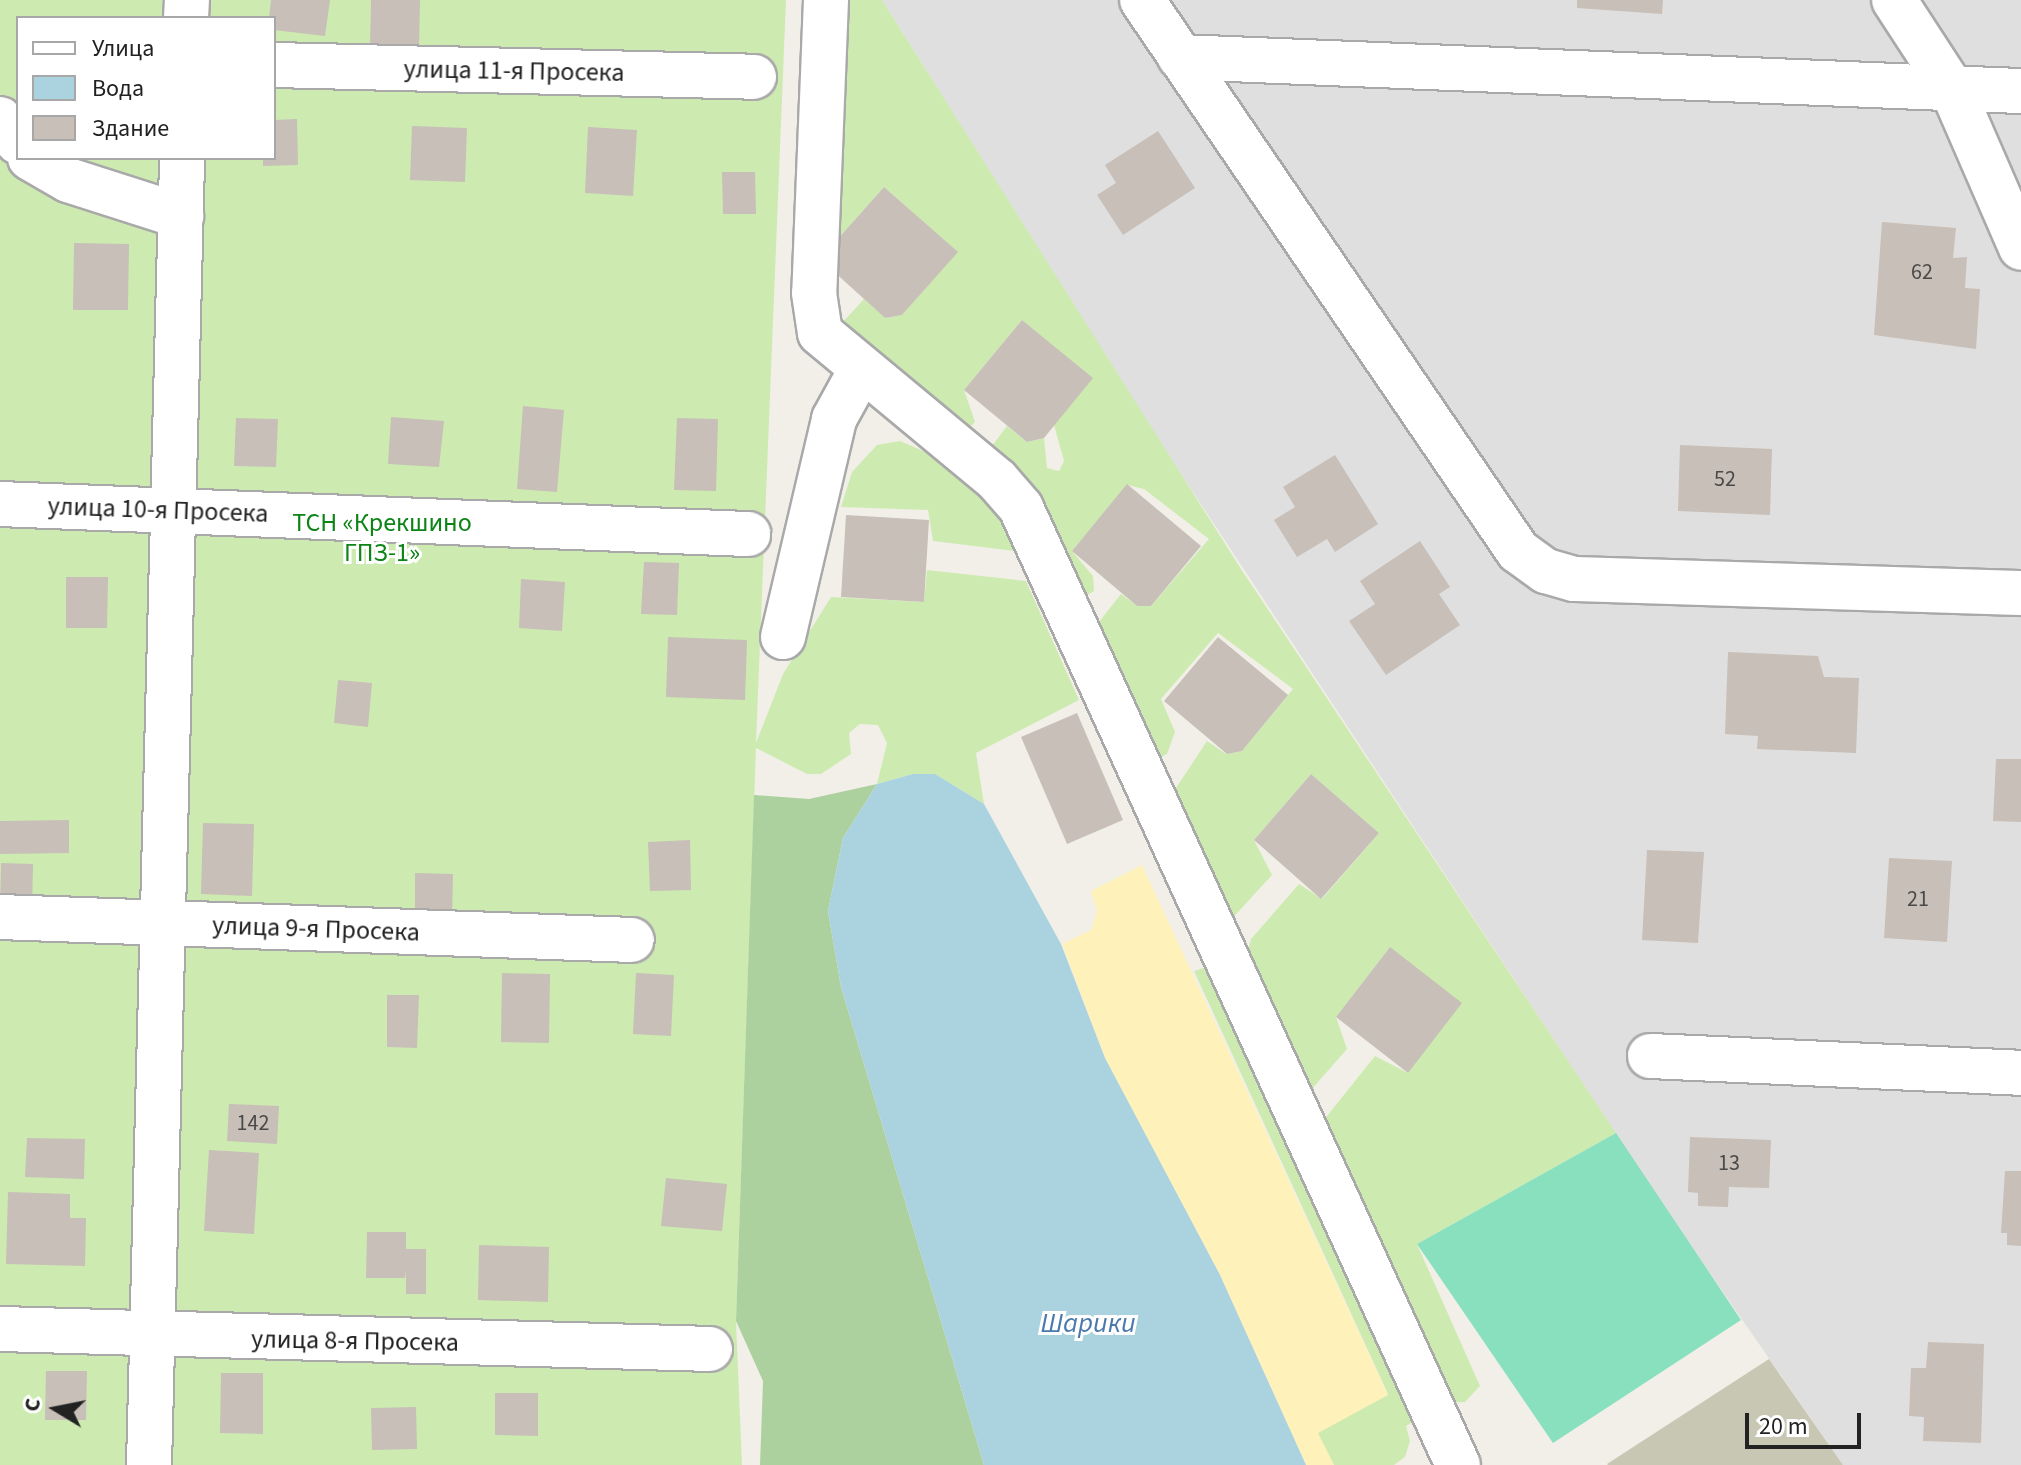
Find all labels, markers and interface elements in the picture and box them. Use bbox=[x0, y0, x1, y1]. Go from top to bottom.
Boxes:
legend bbox=[16, 16, 276, 160]
text: Улица bbox=[92, 31, 154, 66]
street label: улица 11-я Просека bbox=[403, 53, 625, 89]
text: Вода bbox=[92, 71, 144, 106]
text: Здание bbox=[92, 111, 169, 146]
house number: 62 bbox=[1911, 260, 1933, 286]
house number: 52 bbox=[1714, 467, 1736, 493]
street label: улица 10-я Просека bbox=[47, 491, 269, 529]
park label: ТСН «Крекшино ГПЗ-1» bbox=[292, 507, 472, 568]
house number: 21 bbox=[1907, 887, 1929, 913]
street label: улица 9-я Просека bbox=[212, 910, 420, 948]
house number: 142 bbox=[237, 1111, 269, 1137]
house number: 13 bbox=[1718, 1151, 1740, 1177]
water label: Шарики bbox=[1040, 1306, 1136, 1340]
street label: улица 8-я Просека bbox=[251, 1324, 459, 1358]
north arrow bbox=[16, 1369, 96, 1449]
text: С bbox=[15, 1396, 49, 1414]
scale bar bbox=[1749, 1397, 1865, 1447]
text: 20 m bbox=[1759, 1409, 1808, 1444]

